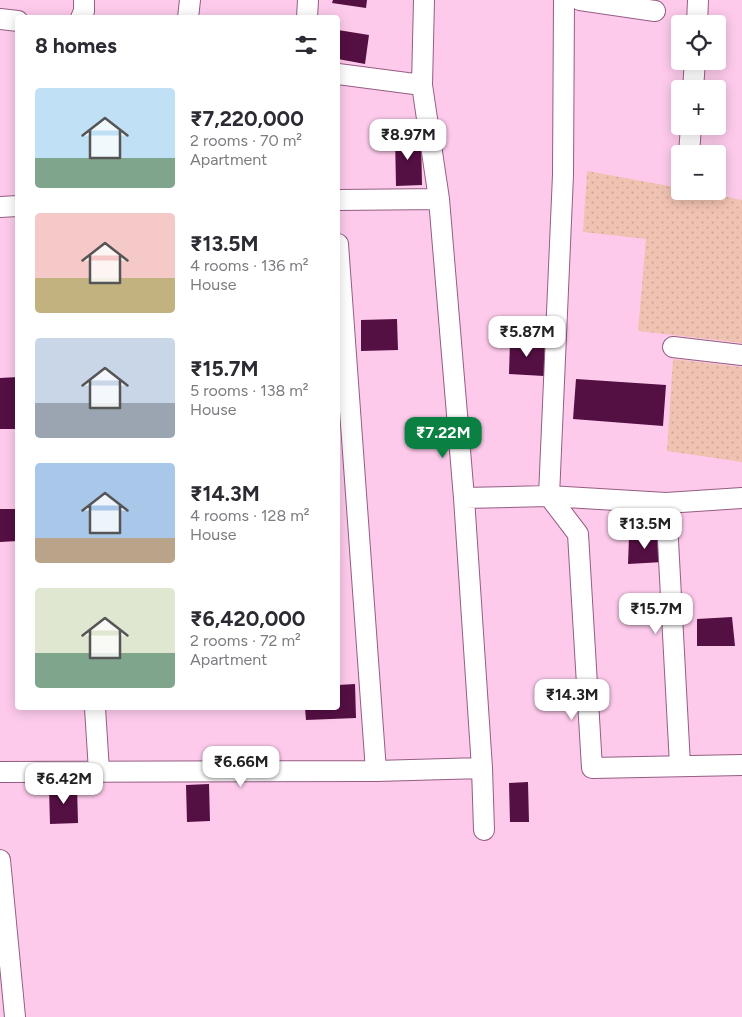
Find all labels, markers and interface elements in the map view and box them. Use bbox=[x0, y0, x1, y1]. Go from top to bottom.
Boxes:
map controls bbox=[671, 15, 726, 200]
button: locate bbox=[671, 15, 726, 70]
icon: filters bbox=[292, 31, 320, 59]
text: 8 homes bbox=[35, 33, 117, 58]
button: + bbox=[671, 80, 726, 135]
text: ₹7,220,000 bbox=[190, 106, 304, 131]
icon: home bbox=[75, 108, 135, 168]
pin: ₹8.97M bbox=[367, 119, 449, 161]
text: ₹8.97M bbox=[380, 125, 436, 144]
text: 2 rooms · 70 m² bbox=[190, 131, 302, 150]
button: − bbox=[671, 145, 726, 200]
text: Apartment bbox=[190, 150, 267, 169]
text: ₹13.5M bbox=[190, 231, 259, 256]
icon: home bbox=[75, 233, 135, 293]
text: 4 rooms · 136 m² bbox=[190, 256, 309, 275]
text: House bbox=[190, 275, 236, 294]
pin: ₹5.87M bbox=[486, 316, 568, 358]
text: ₹5.87M bbox=[499, 322, 555, 341]
text: ₹15.7M bbox=[190, 356, 259, 381]
icon: home bbox=[75, 358, 135, 418]
text: 5 rooms · 138 m² bbox=[190, 381, 309, 400]
text: House bbox=[190, 400, 236, 419]
pin: ₹7.22M bbox=[402, 416, 484, 459]
text: ₹7.22M bbox=[416, 423, 470, 442]
text: ₹14.3M bbox=[190, 481, 260, 506]
icon: home bbox=[75, 483, 135, 543]
text: 4 rooms · 128 m² bbox=[190, 506, 310, 525]
pin: ₹13.5M bbox=[604, 508, 686, 550]
text: ₹13.5M bbox=[619, 514, 671, 533]
text: House bbox=[190, 525, 236, 544]
pin: ₹15.7M bbox=[615, 592, 697, 635]
text: ₹15.7M bbox=[630, 599, 682, 618]
text: ₹6,420,000 bbox=[190, 606, 305, 631]
icon: home bbox=[75, 608, 135, 668]
text: 2 rooms · 72 m² bbox=[190, 631, 301, 650]
text: Apartment bbox=[190, 650, 267, 669]
pin: ₹14.3M bbox=[531, 678, 613, 721]
text: ₹14.3M bbox=[545, 685, 599, 704]
pin: ₹6.66M bbox=[200, 746, 282, 788]
text: ₹6.66M bbox=[213, 752, 269, 771]
pin: ₹6.42M bbox=[23, 762, 105, 805]
text: ₹6.42M bbox=[36, 769, 92, 788]

